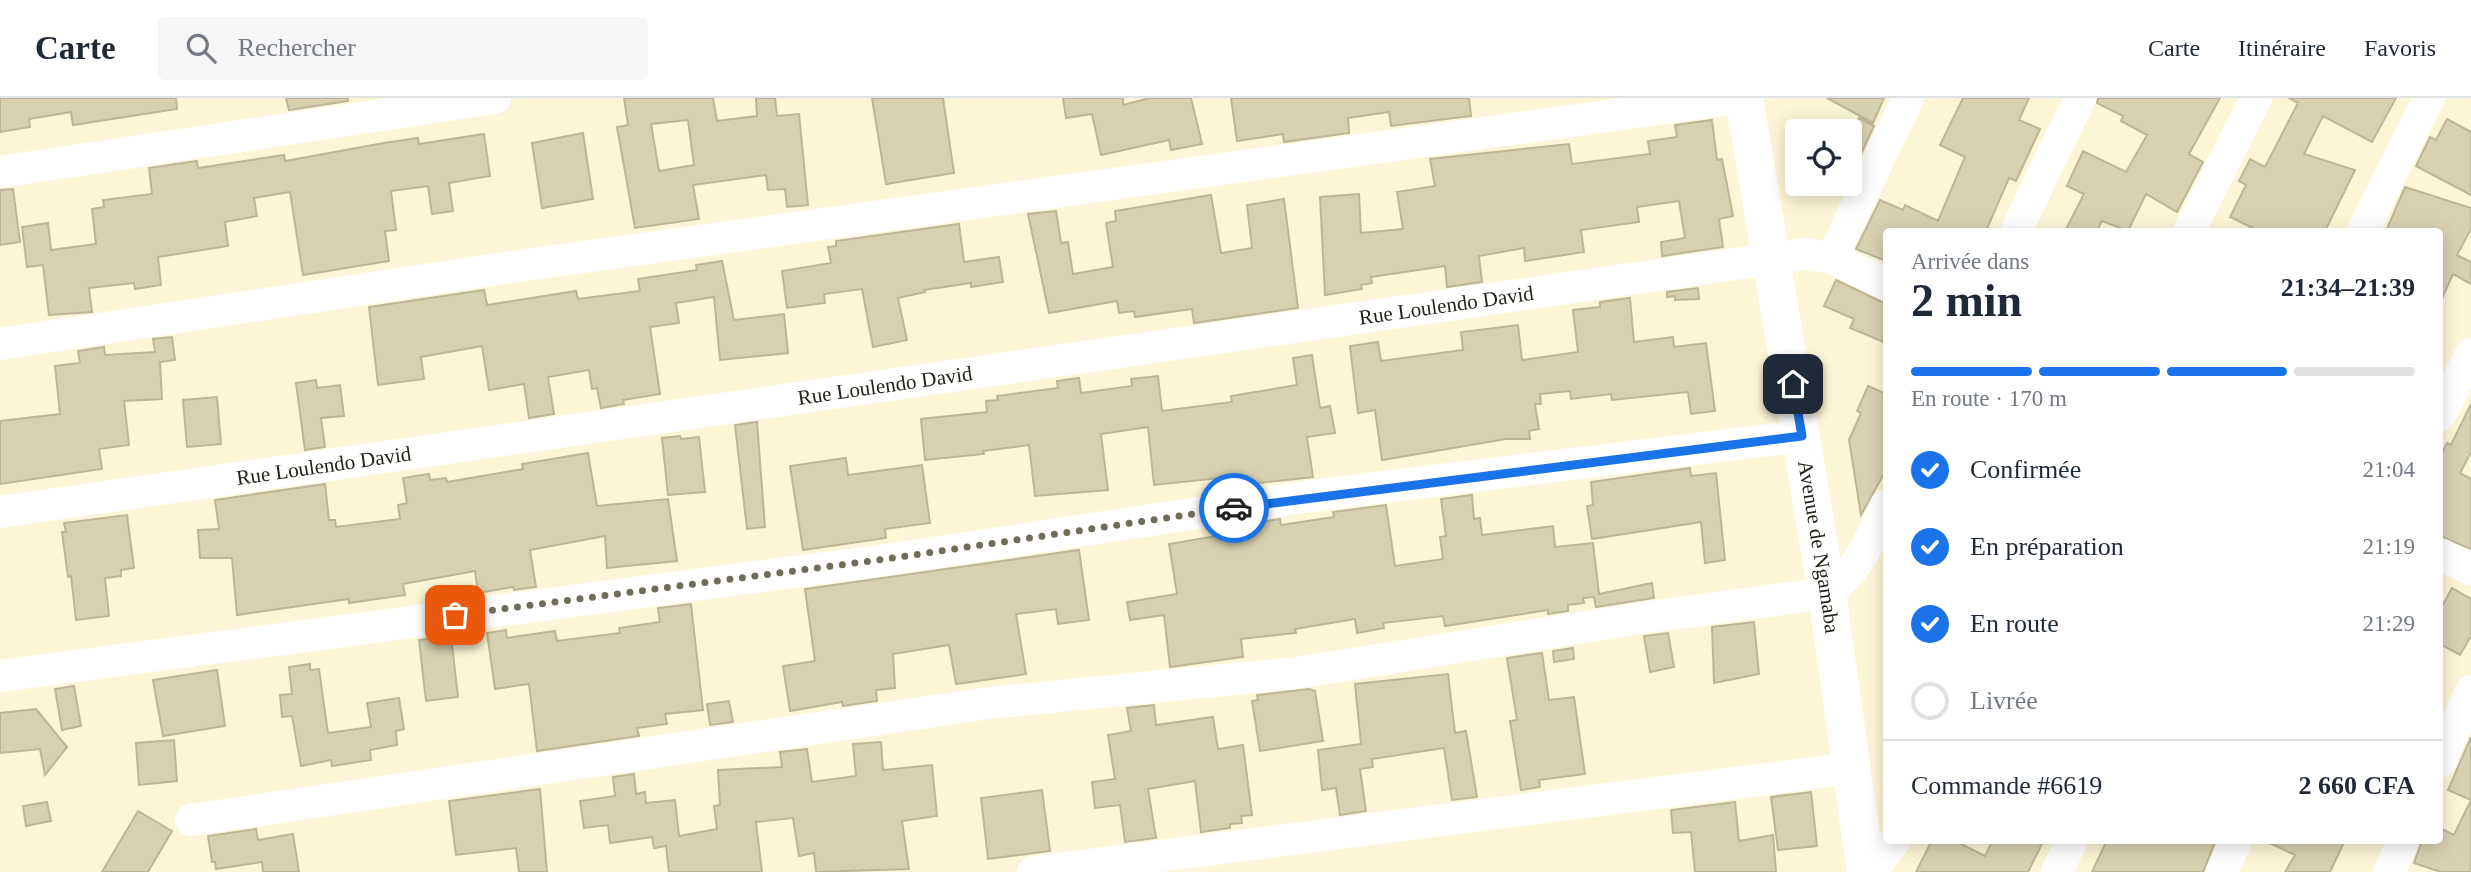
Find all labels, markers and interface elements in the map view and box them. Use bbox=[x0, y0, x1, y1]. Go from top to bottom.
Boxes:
search box bbox=[158, 17, 648, 80]
icon: search bbox=[182, 29, 220, 67]
text: Carte bbox=[35, 30, 116, 66]
text: Rechercher bbox=[238, 33, 356, 62]
text: Carte bbox=[2148, 35, 2200, 61]
text: Itinéraire bbox=[2238, 35, 2326, 61]
text: Favoris bbox=[2364, 35, 2436, 61]
map controls bbox=[1785, 119, 1862, 196]
button: locate bbox=[1785, 119, 1862, 196]
text: Arrivée dans bbox=[1911, 249, 2029, 274]
text: 21:34–21:39 bbox=[2281, 273, 2415, 302]
text: 2 min bbox=[1911, 275, 2022, 326]
street label: Rue Loulendo David bbox=[1357, 281, 1536, 330]
pin bbox=[1763, 354, 1823, 414]
street label: Rue Loulendo David bbox=[796, 361, 974, 410]
icon: home bbox=[1774, 365, 1812, 403]
text: En route · 170 m bbox=[1911, 386, 2067, 411]
street label: Rue Loulendo David bbox=[235, 441, 413, 490]
icon: check bbox=[1911, 451, 1949, 489]
text: Confirmée bbox=[1970, 455, 2081, 484]
text: 21:04 bbox=[2363, 457, 2415, 482]
street label: Avenue de Ngamaba bbox=[1793, 459, 1845, 635]
courier bbox=[1199, 473, 1269, 543]
icon: car bbox=[1215, 489, 1253, 527]
icon: check bbox=[1911, 528, 1949, 566]
text: En préparation bbox=[1970, 532, 2124, 561]
text: 21:19 bbox=[2363, 534, 2415, 559]
pin bbox=[425, 585, 485, 645]
icon: bag bbox=[436, 596, 474, 634]
icon: check bbox=[1911, 605, 1949, 643]
text: En route bbox=[1970, 609, 2059, 638]
text: 21:29 bbox=[2363, 611, 2415, 636]
text: Livrée bbox=[1970, 686, 2038, 715]
text: Commande #6619 bbox=[1911, 771, 2102, 800]
text: 2 660 CFA bbox=[2298, 771, 2415, 800]

